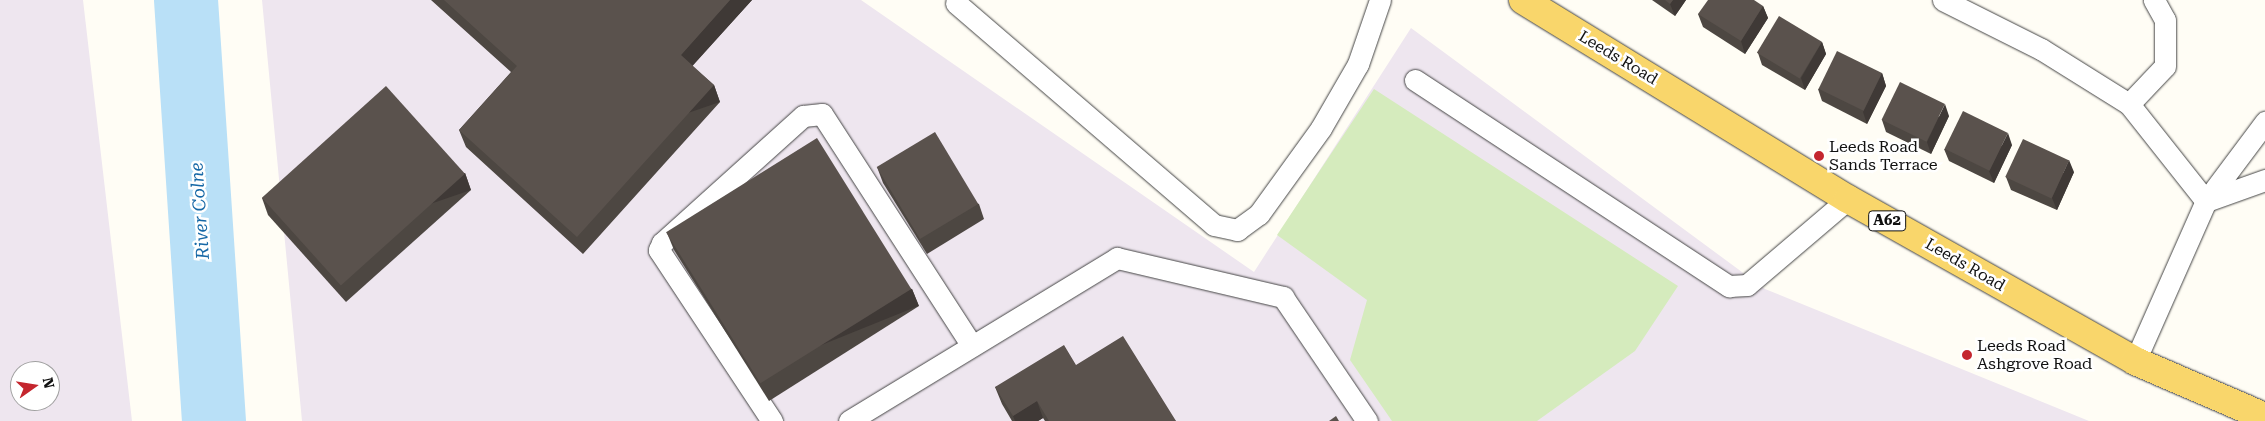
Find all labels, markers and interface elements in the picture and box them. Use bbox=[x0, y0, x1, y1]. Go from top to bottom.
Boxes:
street label: Leeds Road bbox=[1575, 27, 1661, 89]
place label: Leeds Road Sands Terrace bbox=[1829, 137, 1938, 175]
marker: Leeds Road Sands Terrace bbox=[1813, 150, 1825, 162]
water label: River Colne bbox=[186, 162, 214, 260]
road number: A62 bbox=[1867, 208, 1907, 234]
street label: Leeds Road bbox=[1922, 234, 2008, 296]
place label: Leeds Road Ashgrove Road bbox=[1977, 336, 2092, 374]
marker: Leeds Road Ashgrove Road bbox=[1961, 349, 1973, 361]
north arrow bbox=[10, 361, 60, 411]
text: N bbox=[40, 376, 58, 390]

